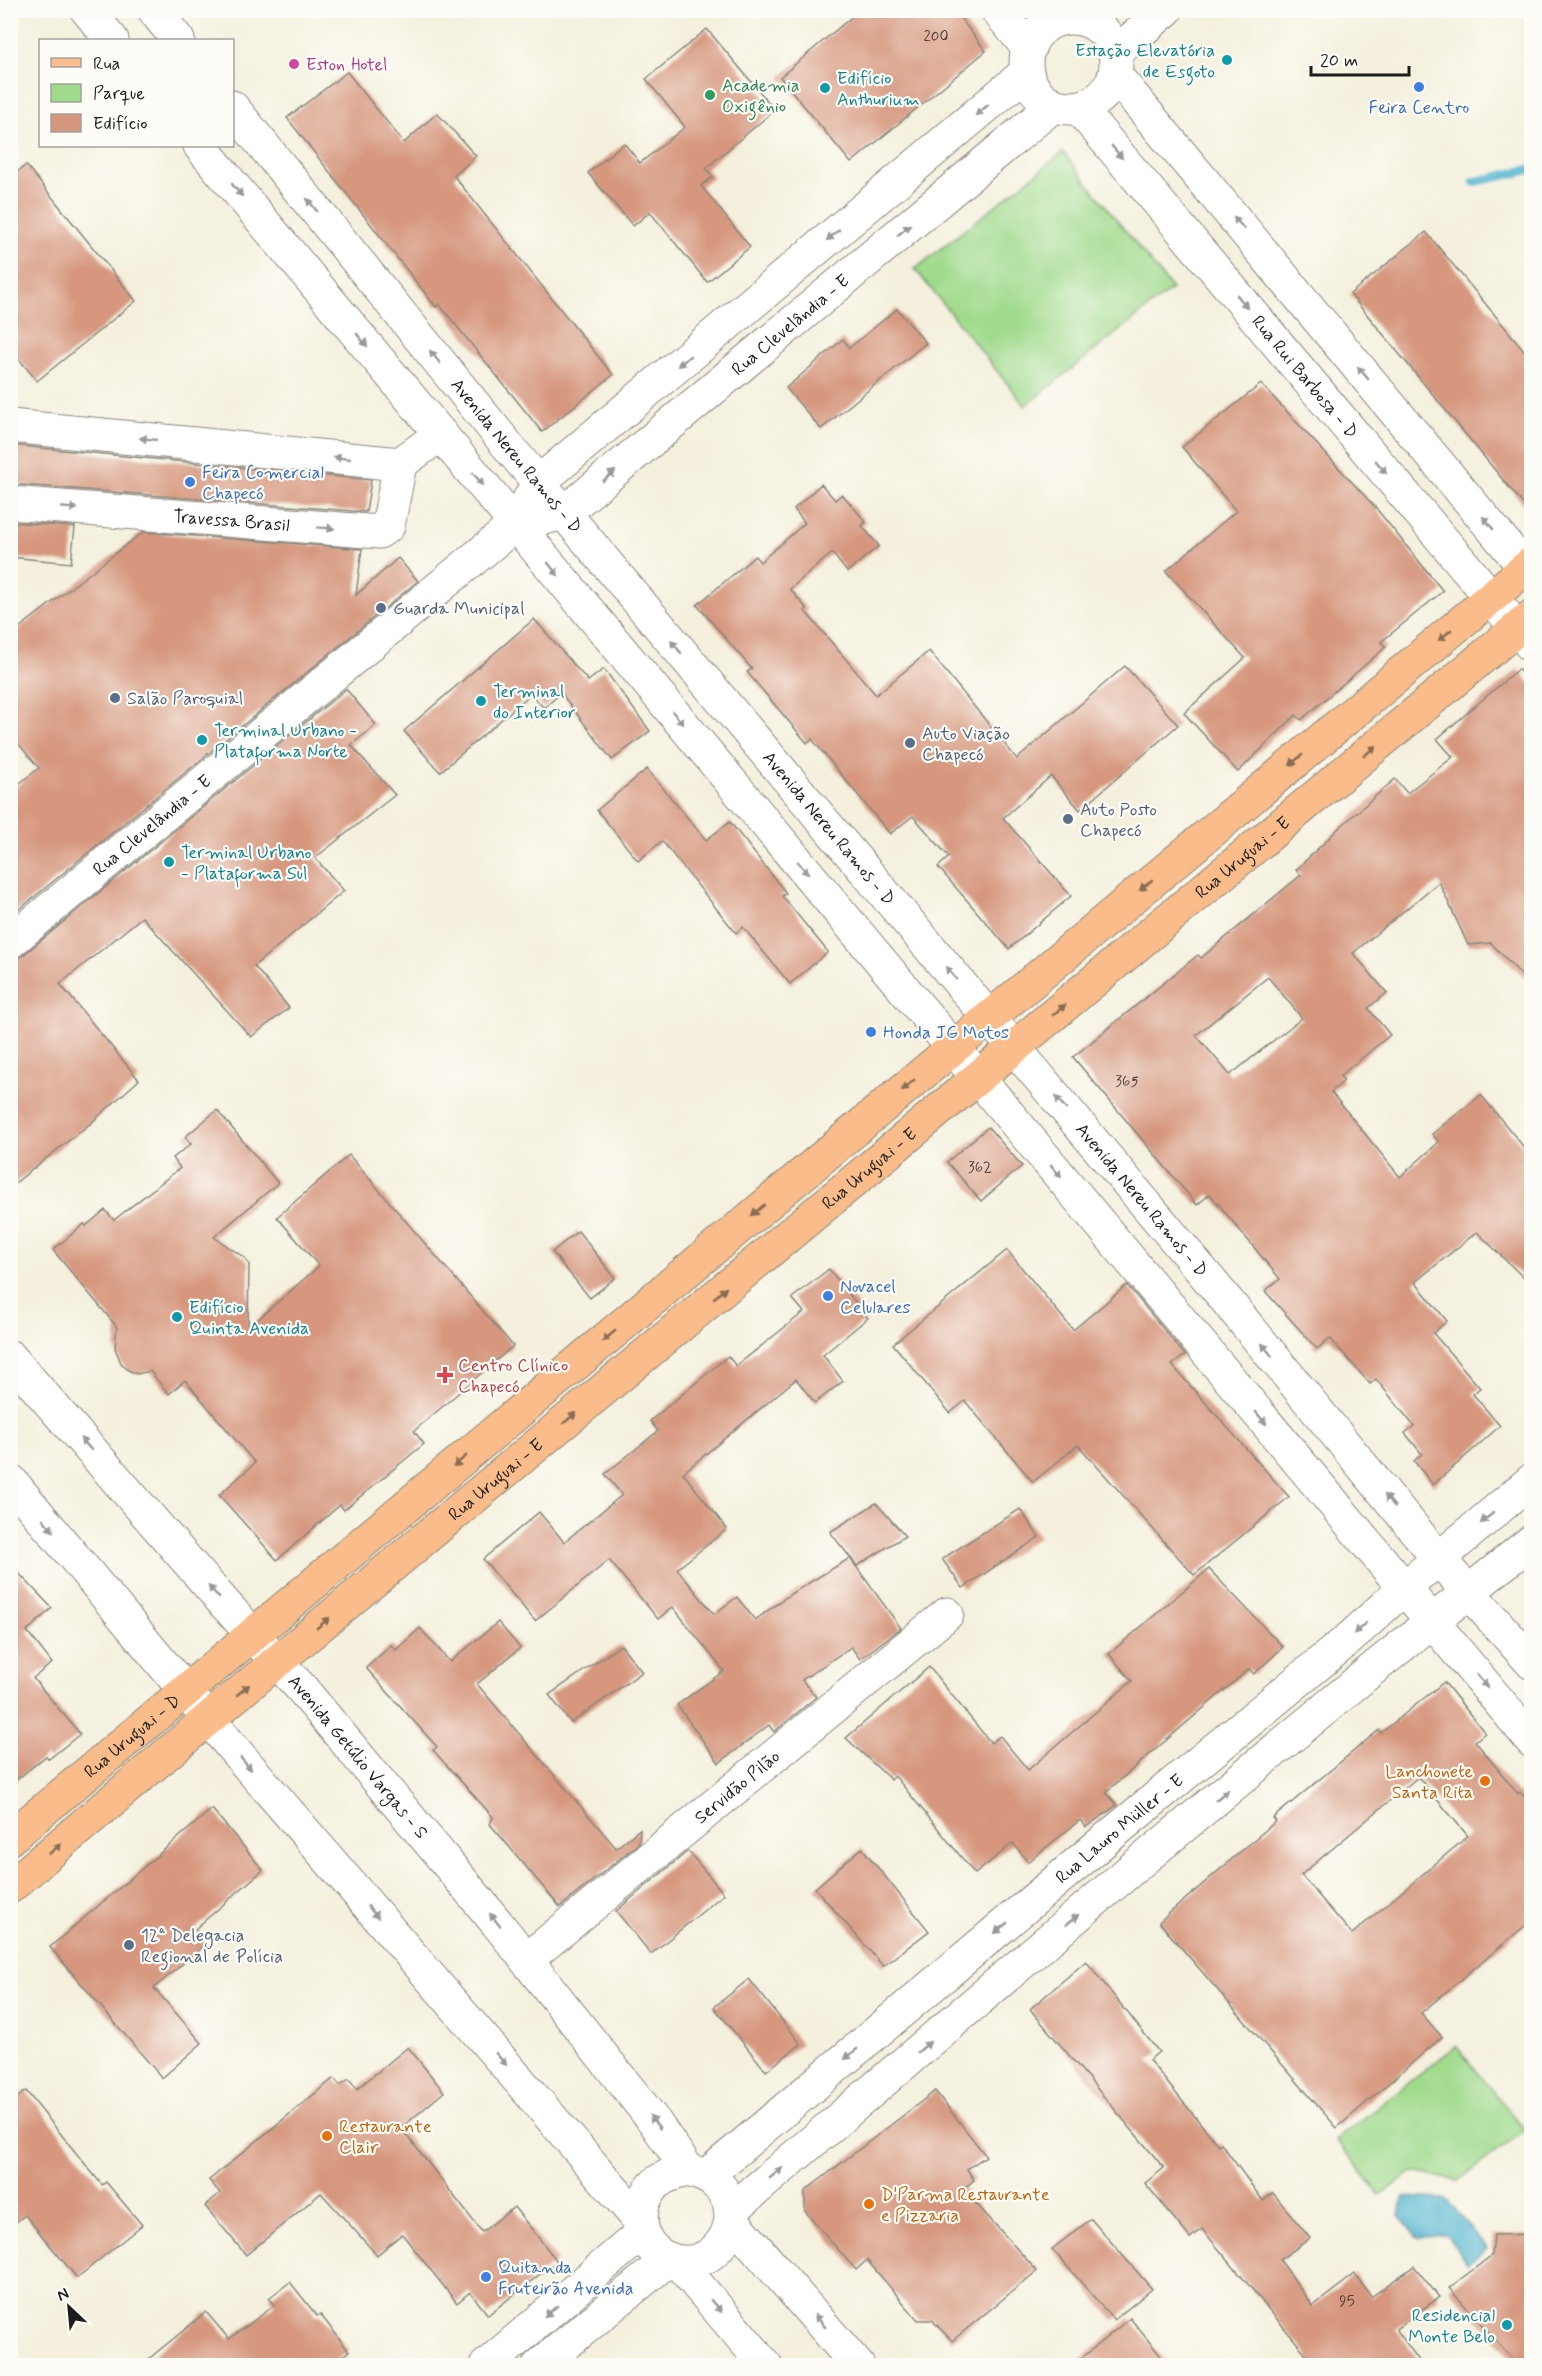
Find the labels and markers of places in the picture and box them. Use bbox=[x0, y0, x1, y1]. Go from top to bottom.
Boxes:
place label: Estação Elevatória de Esgoto bbox=[1075, 39, 1215, 86]
place label: Eston Hotel bbox=[306, 53, 388, 77]
marker: Estação Elevatória de Esgoto bbox=[1220, 53, 1234, 67]
marker: Eston Hotel bbox=[287, 57, 301, 71]
place label: Edifício Anthurium bbox=[837, 67, 920, 112]
place label: Academia Oxigênio bbox=[722, 74, 800, 121]
marker: Feira Centro bbox=[1412, 80, 1426, 94]
marker: Edifício Anthurium bbox=[818, 81, 832, 95]
marker: Academia Oxigênio bbox=[703, 88, 717, 102]
place label: Feira Centro bbox=[1369, 96, 1469, 120]
place label: Feira Comercial Chapecó bbox=[202, 461, 324, 506]
marker: Feira Comercial Chapecó bbox=[183, 475, 197, 489]
place label: Guarda Municipal bbox=[393, 597, 525, 621]
marker: Guarda Municipal bbox=[374, 601, 388, 615]
place label: Terminal do Interior bbox=[493, 680, 576, 725]
place label: Salão Paroquial bbox=[127, 687, 243, 711]
marker: Salão Paroquial bbox=[108, 691, 122, 705]
marker: Terminal do Interior bbox=[474, 694, 488, 708]
place label: Terminal Urbano - Plataforma Norte bbox=[214, 719, 357, 766]
place label: Auto Viação Chapecó bbox=[922, 722, 1010, 767]
marker: Terminal Urbano - Plataforma Norte bbox=[195, 733, 209, 747]
marker: Auto Viação Chapecó bbox=[903, 736, 917, 750]
place label: Auto Posto Chapecó bbox=[1080, 798, 1157, 843]
marker: Auto Posto Chapecó bbox=[1061, 812, 1075, 826]
place label: Terminal Urbano - Plataforma Sul bbox=[181, 841, 312, 888]
marker: Terminal Urbano - Plataforma Sul bbox=[162, 855, 176, 869]
place label: Honda JG Motos bbox=[883, 1021, 1009, 1045]
marker: Honda JG Motos bbox=[864, 1025, 878, 1039]
place label: Novacel Celulares bbox=[840, 1275, 911, 1320]
marker: Novacel Celulares bbox=[821, 1289, 835, 1303]
place label: Edifício Quinta Avenida bbox=[189, 1296, 309, 1341]
marker: Edifício Quinta Avenida bbox=[170, 1310, 184, 1324]
place label: Centro Clínico Chapecó bbox=[458, 1354, 568, 1399]
marker: Centro Clínico Chapecó bbox=[436, 1366, 454, 1384]
place label: Lanchonete Santa Rita bbox=[1385, 1760, 1473, 1805]
marker: Lanchonete Santa Rita bbox=[1478, 1774, 1492, 1788]
place label: 12ª Delegacia Regional de Polícia bbox=[141, 1924, 283, 1971]
marker: 12ª Delegacia Regional de Polícia bbox=[122, 1938, 136, 1952]
place label: Restaurante Clair bbox=[339, 2115, 432, 2160]
marker: Restaurante Clair bbox=[320, 2129, 334, 2143]
place label: D'Parma Restaurante e Pizzaria bbox=[881, 2183, 1050, 2228]
marker: D'Parma Restaurante e Pizzaria bbox=[862, 2197, 876, 2211]
place label: Quitanda Fruteirão Avenida bbox=[498, 2256, 634, 2301]
marker: Quitanda Fruteirão Avenida bbox=[479, 2270, 493, 2284]
place label: Residencial Monte Belo bbox=[1408, 2304, 1495, 2349]
marker: Residencial Monte Belo bbox=[1500, 2318, 1514, 2332]

